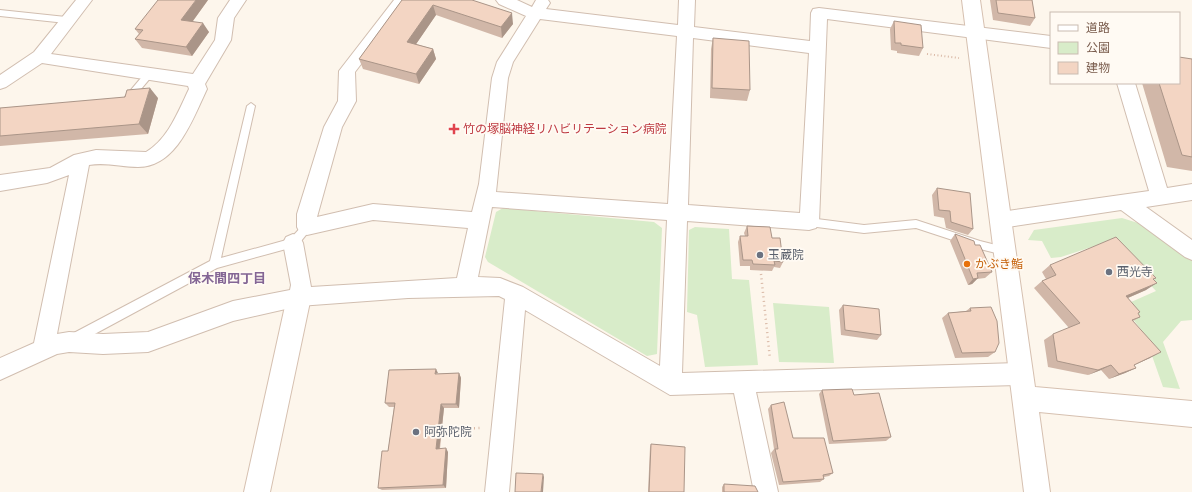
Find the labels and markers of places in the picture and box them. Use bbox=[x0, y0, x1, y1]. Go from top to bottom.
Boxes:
place label: 竹の塚脳神経リハビリテーション病院 bbox=[463, 122, 667, 136]
marker: 竹の塚脳神経リハビリテーション病院 bbox=[448, 123, 460, 135]
place label: 玉蔵院 bbox=[768, 248, 804, 262]
marker: 玉蔵院 bbox=[755, 250, 765, 260]
place label: かぶき鮨 bbox=[975, 257, 1023, 271]
marker: かぶき鮨 bbox=[962, 259, 972, 269]
place label: 西光寺 bbox=[1117, 265, 1153, 279]
marker: 西光寺 bbox=[1104, 267, 1114, 277]
place label: 阿弥陀院 bbox=[424, 425, 472, 439]
marker: 阿弥陀院 bbox=[411, 427, 421, 437]

